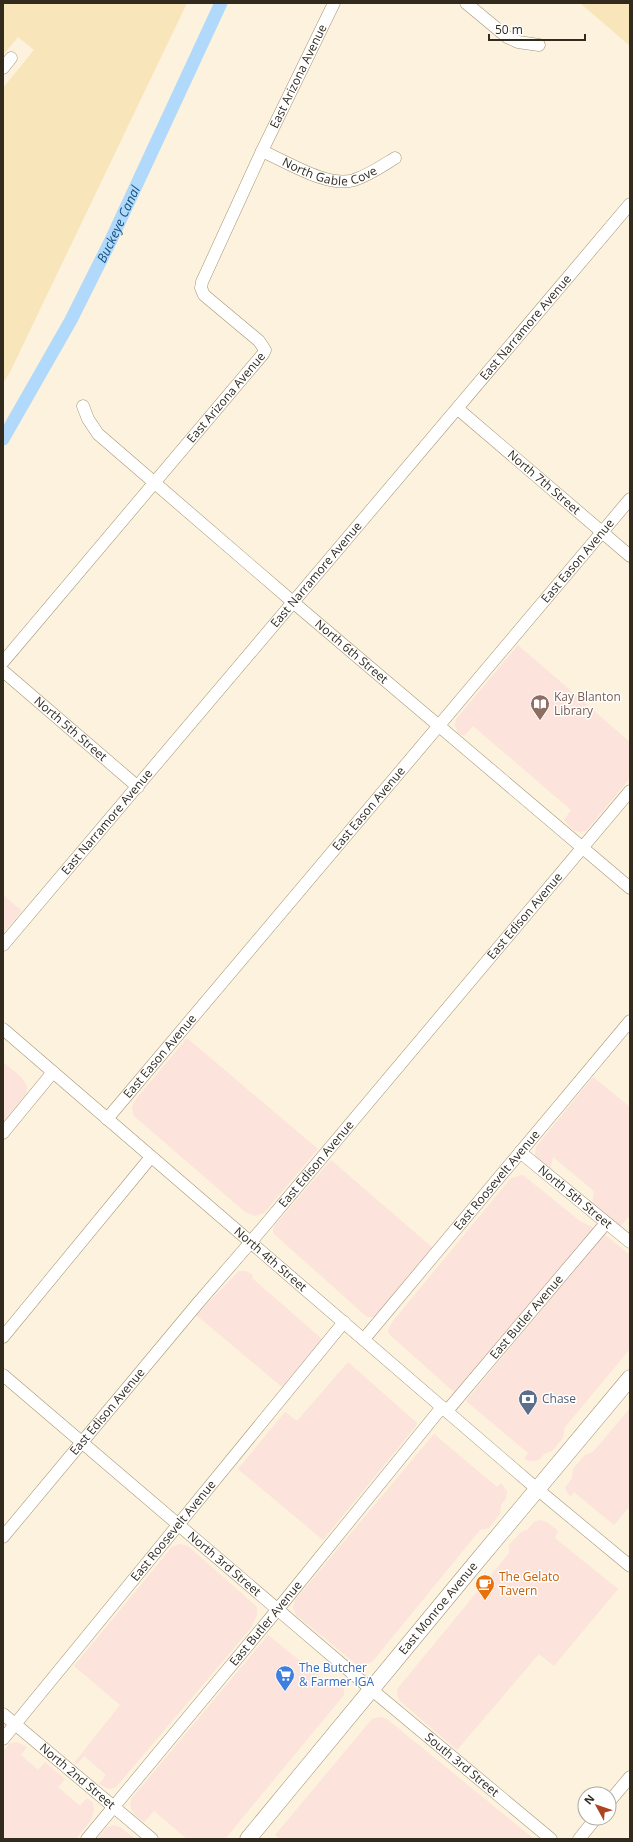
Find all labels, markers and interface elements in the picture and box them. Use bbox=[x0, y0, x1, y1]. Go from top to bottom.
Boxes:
scale bar bbox=[489, 16, 585, 42]
street label: East Arizona Avenue bbox=[265, 21, 331, 131]
text: 50 m bbox=[495, 21, 523, 38]
street label: North Gable Cove bbox=[279, 153, 380, 190]
water label: Buckeye Canal bbox=[92, 182, 144, 266]
street label: East Narramore Avenue bbox=[476, 270, 575, 384]
street label: East Arizona Avenue bbox=[183, 348, 269, 446]
street label: North 7th Street bbox=[504, 446, 584, 518]
street label: East Eason Avenue bbox=[537, 515, 618, 606]
street label: East Narramore Avenue bbox=[266, 518, 366, 631]
street label: North 6th Street bbox=[311, 615, 392, 687]
place label: Kay Blanton Library bbox=[554, 688, 621, 719]
street label: North 5th Street bbox=[31, 692, 111, 765]
library icon: Kay Blanton Library bbox=[529, 693, 551, 721]
street label: East Eason Avenue bbox=[328, 763, 409, 854]
street label: East Narramore Avenue bbox=[57, 765, 156, 878]
street label: East Edison Avenue bbox=[483, 869, 566, 963]
street label: East Eason Avenue bbox=[119, 1010, 200, 1102]
street label: East Edison Avenue bbox=[274, 1117, 358, 1211]
street label: East Roosevelt Avenue bbox=[450, 1126, 543, 1234]
street label: North 5th Street bbox=[535, 1161, 616, 1232]
street label: North 4th Street bbox=[231, 1223, 311, 1295]
street label: East Butler Avenue bbox=[485, 1271, 567, 1363]
street label: East Edison Avenue bbox=[66, 1364, 148, 1459]
bank icon: Chase bbox=[517, 1388, 539, 1416]
place label: Chase bbox=[542, 1390, 576, 1407]
street label: East Roosevelt Avenue bbox=[127, 1476, 219, 1585]
street label: North 3rd Street bbox=[184, 1527, 265, 1600]
street label: East Monroe Avenue bbox=[394, 1558, 481, 1658]
place label: The Gelato Tavern bbox=[499, 1568, 559, 1599]
cafe icon: The Gelato Tavern bbox=[474, 1573, 496, 1601]
street label: East Butler Avenue bbox=[225, 1577, 306, 1669]
place label: The Butcher & Farmer IGA bbox=[299, 1659, 375, 1690]
supermarket icon: The Butcher & Farmer IGA bbox=[274, 1664, 296, 1692]
street label: South 3rd Street bbox=[421, 1728, 503, 1800]
street label: North 2nd Street bbox=[36, 1739, 119, 1813]
north arrow bbox=[577, 1786, 617, 1826]
text: N bbox=[580, 1791, 598, 1808]

